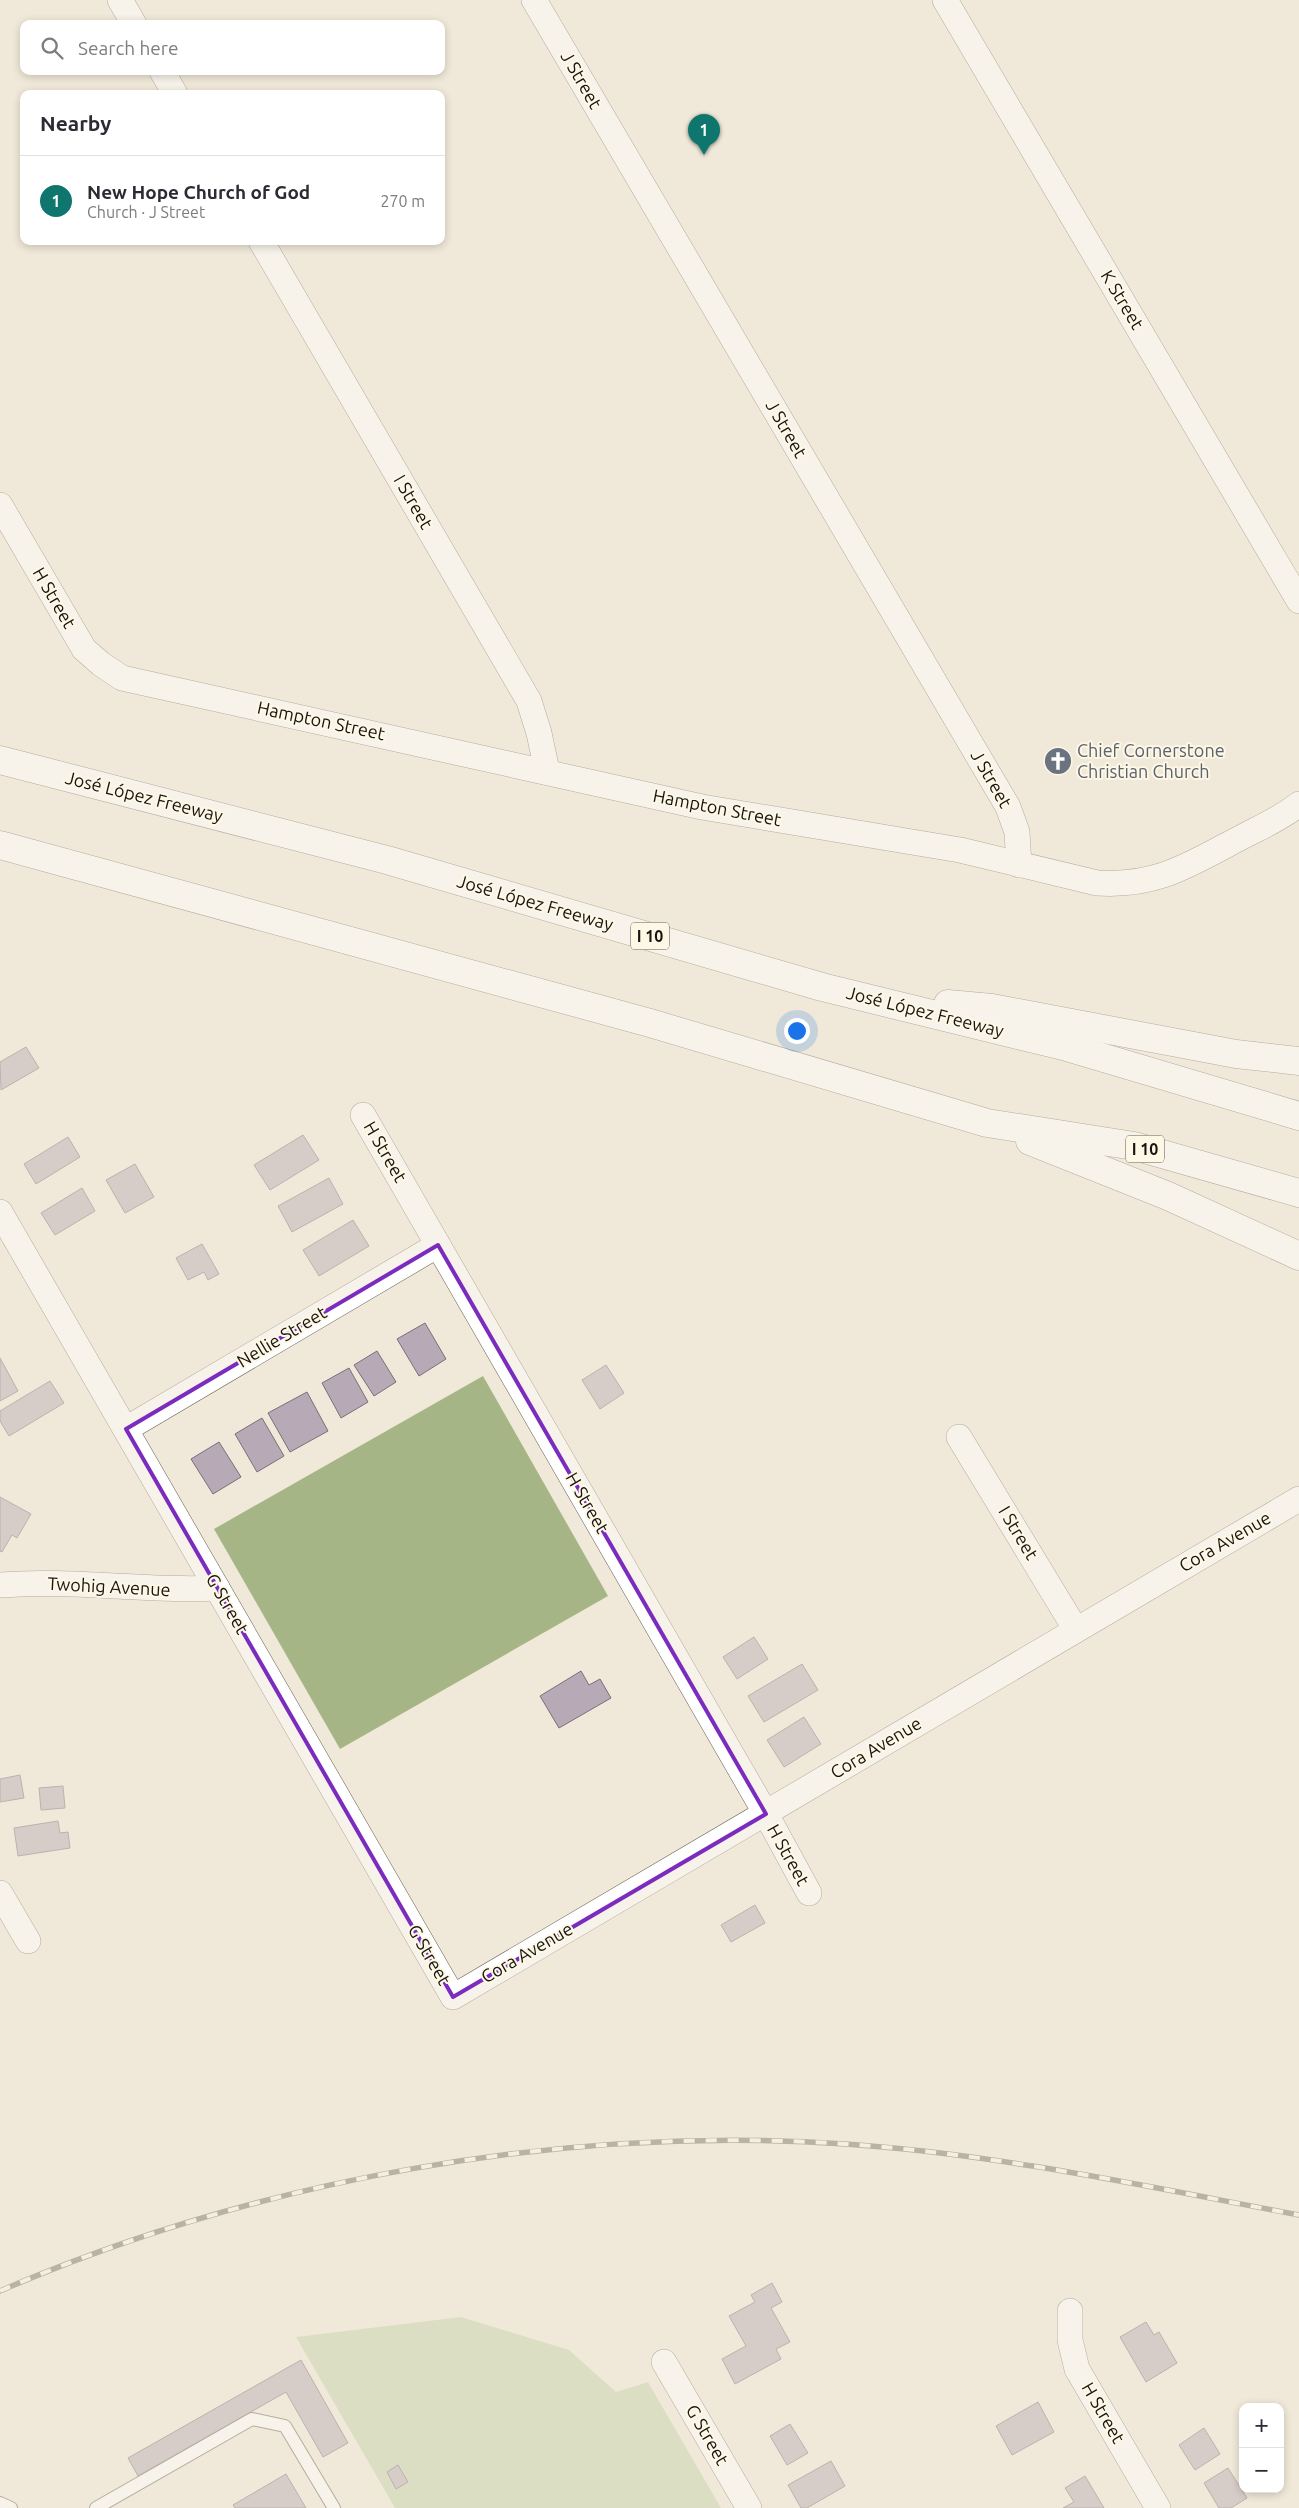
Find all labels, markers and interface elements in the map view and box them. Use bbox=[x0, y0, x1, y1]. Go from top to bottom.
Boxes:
search box bbox=[20, 20, 445, 75]
icon: search bbox=[38, 34, 66, 62]
text: Search here bbox=[78, 37, 178, 59]
street label: J Street bbox=[557, 47, 606, 112]
text: Nearby bbox=[40, 111, 111, 135]
pin: 1 bbox=[688, 114, 720, 155]
text: New Hope Church of God bbox=[87, 181, 310, 203]
text: 1 bbox=[51, 192, 61, 210]
text: 270 m bbox=[380, 192, 425, 210]
text: Church · J Street bbox=[87, 203, 205, 221]
street label: K Street bbox=[1097, 266, 1148, 333]
street label: J Street bbox=[762, 396, 811, 461]
street label: I Street bbox=[390, 471, 437, 532]
street label: H Street bbox=[29, 564, 80, 631]
street label: Hampton Street bbox=[256, 697, 387, 743]
place label: Chief Cornerstone Christian Church bbox=[1077, 740, 1225, 781]
street label: J Street bbox=[967, 746, 1016, 811]
church icon: Chief Cornerstone Christian Church bbox=[1043, 746, 1073, 776]
street label: José López Freeway bbox=[63, 767, 225, 825]
street label: Hampton Street bbox=[651, 785, 783, 829]
street label: José López Freeway bbox=[455, 870, 616, 934]
road number: I 10 bbox=[631, 922, 669, 949]
street label: José López Freeway bbox=[844, 982, 1006, 1040]
your location bbox=[784, 1018, 810, 1044]
street label: H Street bbox=[360, 1118, 411, 1185]
road number: I 10 bbox=[1126, 1136, 1164, 1162]
street label: Nellie Street bbox=[233, 1302, 330, 1371]
street label: H Street bbox=[562, 1469, 613, 1536]
street label: I Street bbox=[995, 1502, 1043, 1563]
street label: Cora Avenue bbox=[1175, 1507, 1274, 1575]
street label: G Street bbox=[203, 1570, 253, 1637]
street label: Twohig Avenue bbox=[47, 1573, 171, 1599]
street label: Cora Avenue bbox=[826, 1712, 925, 1782]
street label: H Street bbox=[764, 1820, 814, 1889]
street label: Cora Avenue bbox=[477, 1918, 576, 1986]
street label: G Street bbox=[405, 1921, 455, 1988]
street label: H Street bbox=[1078, 2379, 1129, 2446]
street label: G Street bbox=[683, 2401, 733, 2468]
map controls bbox=[1239, 2403, 1284, 2493]
button: + bbox=[1239, 2403, 1284, 2448]
button: − bbox=[1239, 2448, 1284, 2493]

